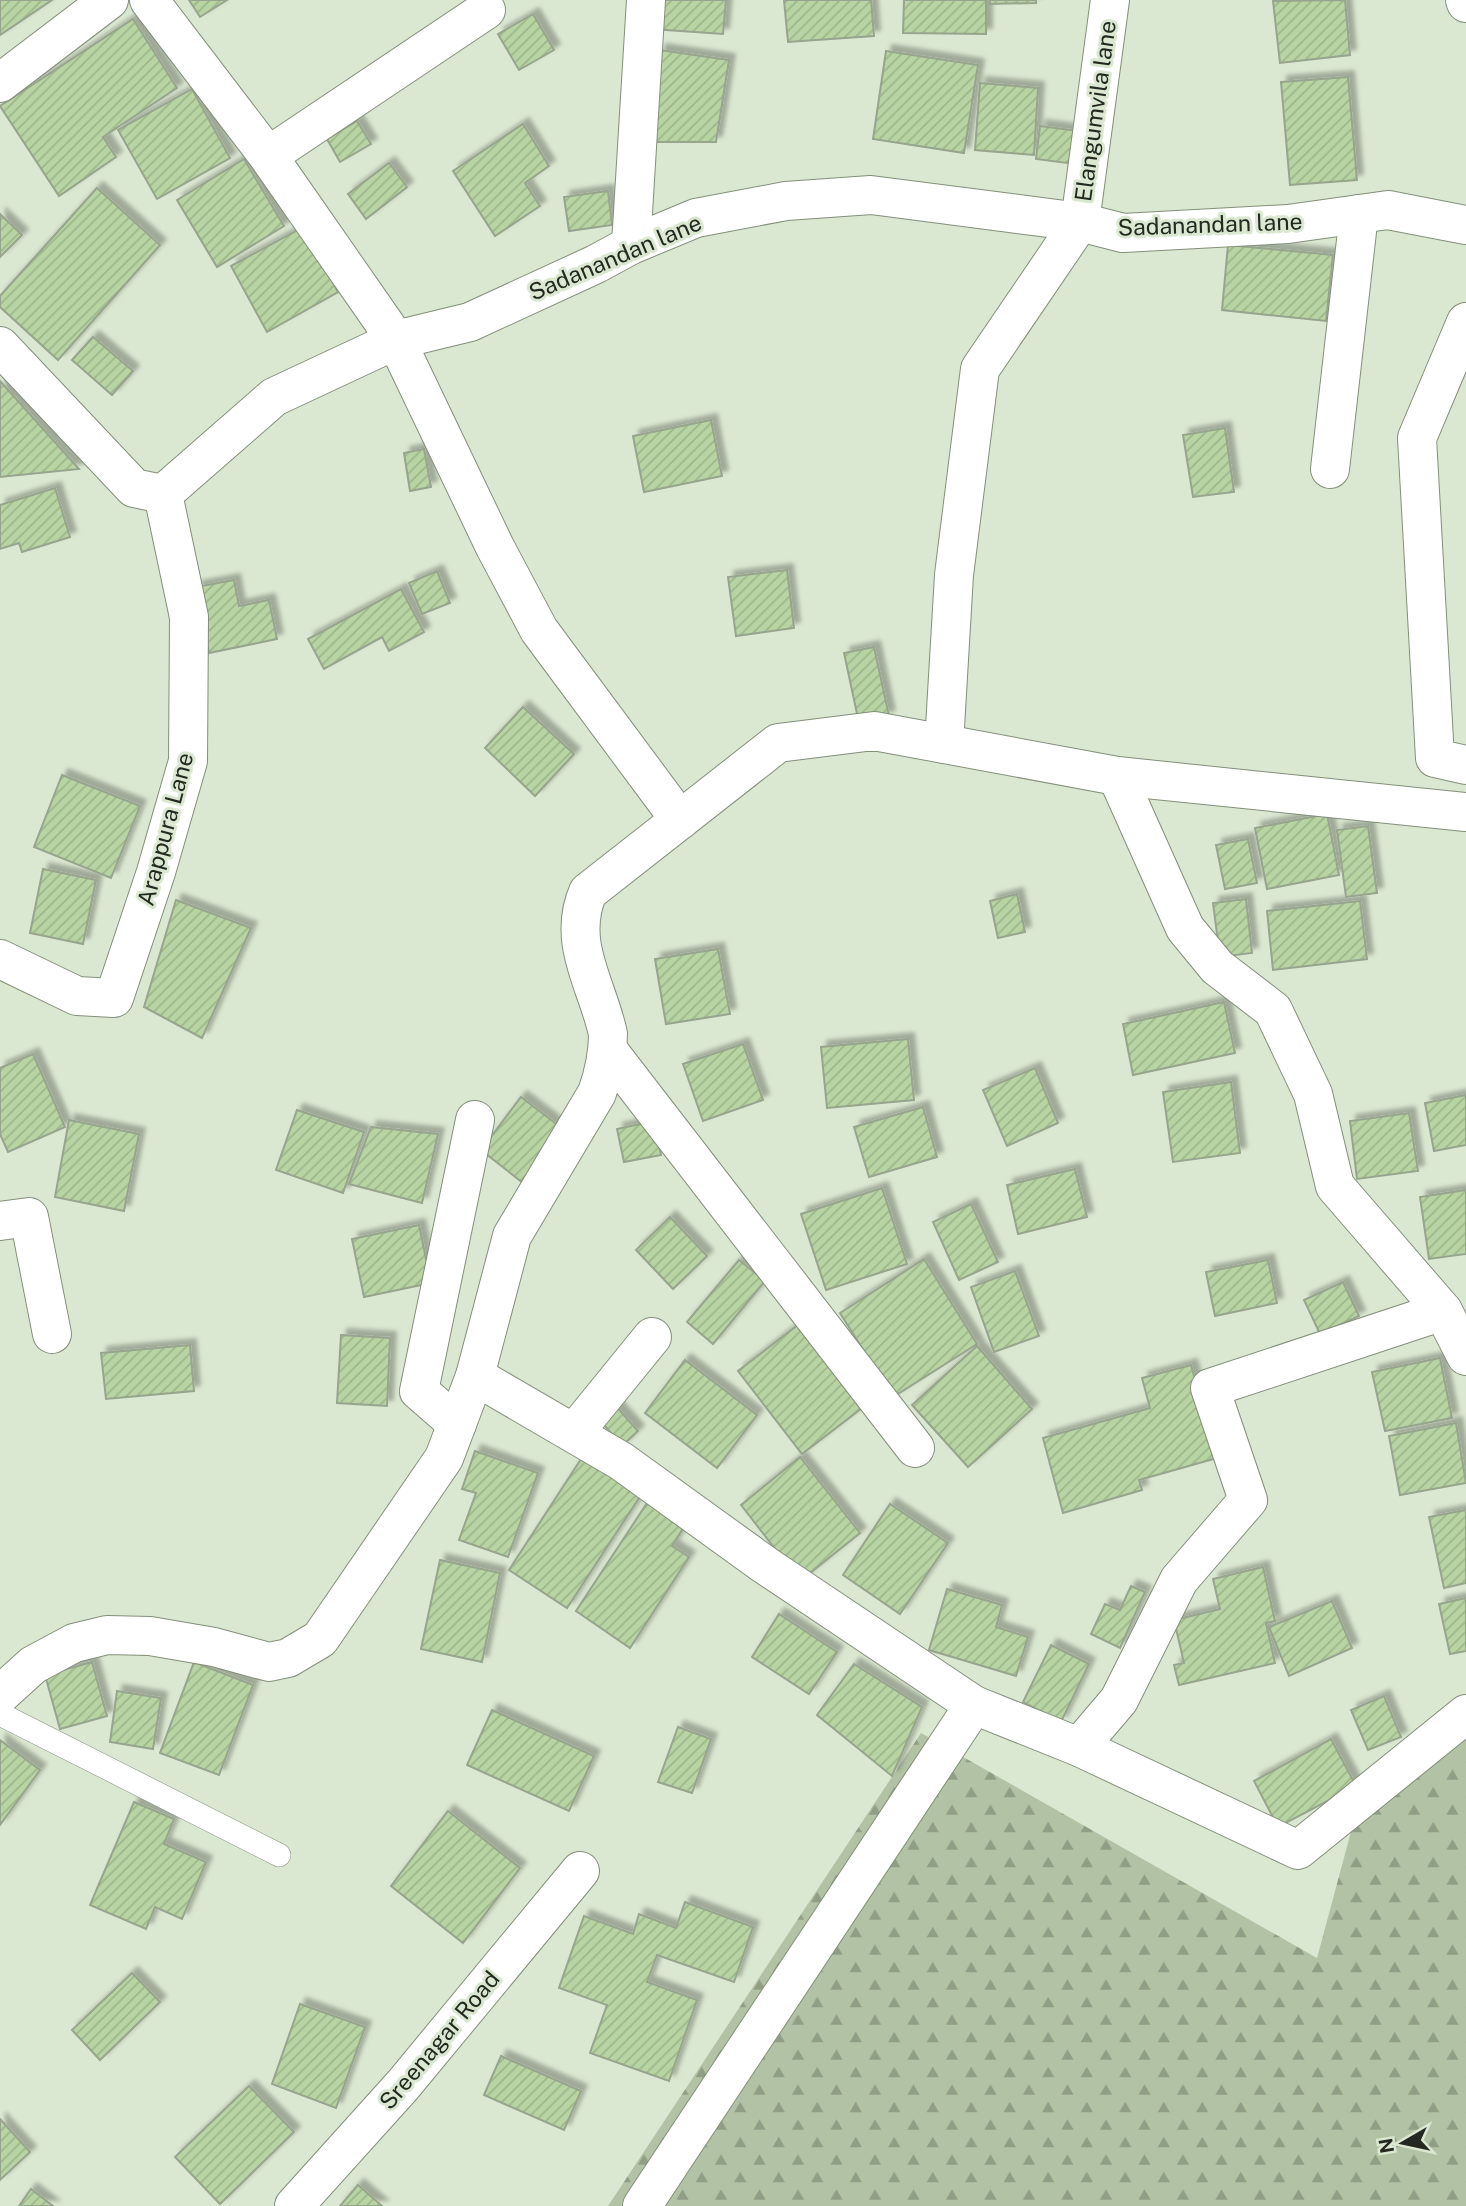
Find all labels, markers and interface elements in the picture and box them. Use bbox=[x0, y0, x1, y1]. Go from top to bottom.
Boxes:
street label: Elangumvila lane bbox=[1069, 19, 1121, 203]
street label: Sadanandan lane bbox=[1117, 207, 1303, 241]
street label: Sadanandan lane bbox=[525, 208, 705, 306]
street label: Arappura Lane bbox=[132, 750, 198, 908]
street label: Sreenagar Road bbox=[373, 1965, 505, 2115]
north arrow bbox=[1368, 2108, 1438, 2178]
text: N bbox=[1374, 2137, 1398, 2155]

